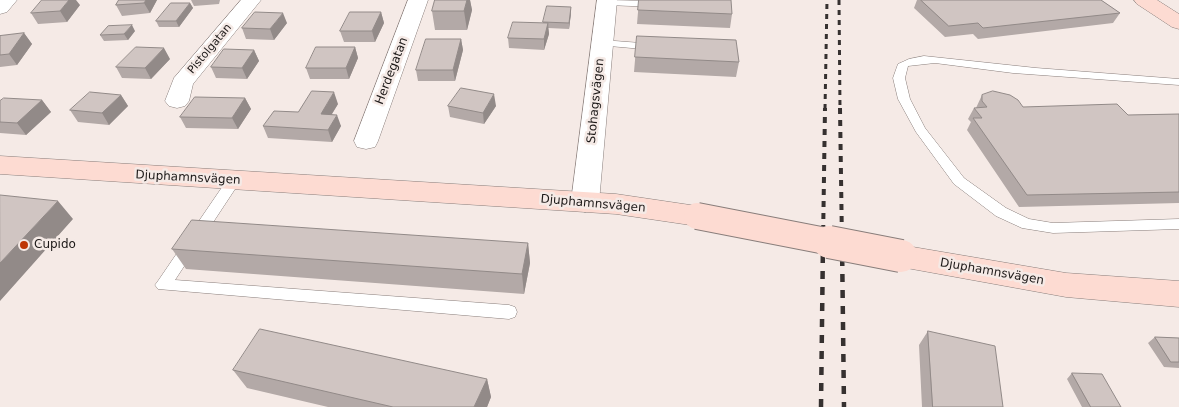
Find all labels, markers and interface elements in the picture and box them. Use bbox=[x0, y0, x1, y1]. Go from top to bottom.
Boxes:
street label: Pistolgatan bbox=[185, 21, 235, 77]
street label: Herdegatan bbox=[373, 35, 411, 107]
street label: Stohagsvägen bbox=[584, 58, 608, 144]
street label: Djuphamnsvägen bbox=[135, 168, 241, 188]
street label: Djuphamnsvägen bbox=[540, 192, 646, 216]
place label: Cupido bbox=[34, 238, 76, 252]
marker: Cupido bbox=[18, 239, 30, 251]
street label: Djuphamnsvägen bbox=[939, 256, 1045, 288]

